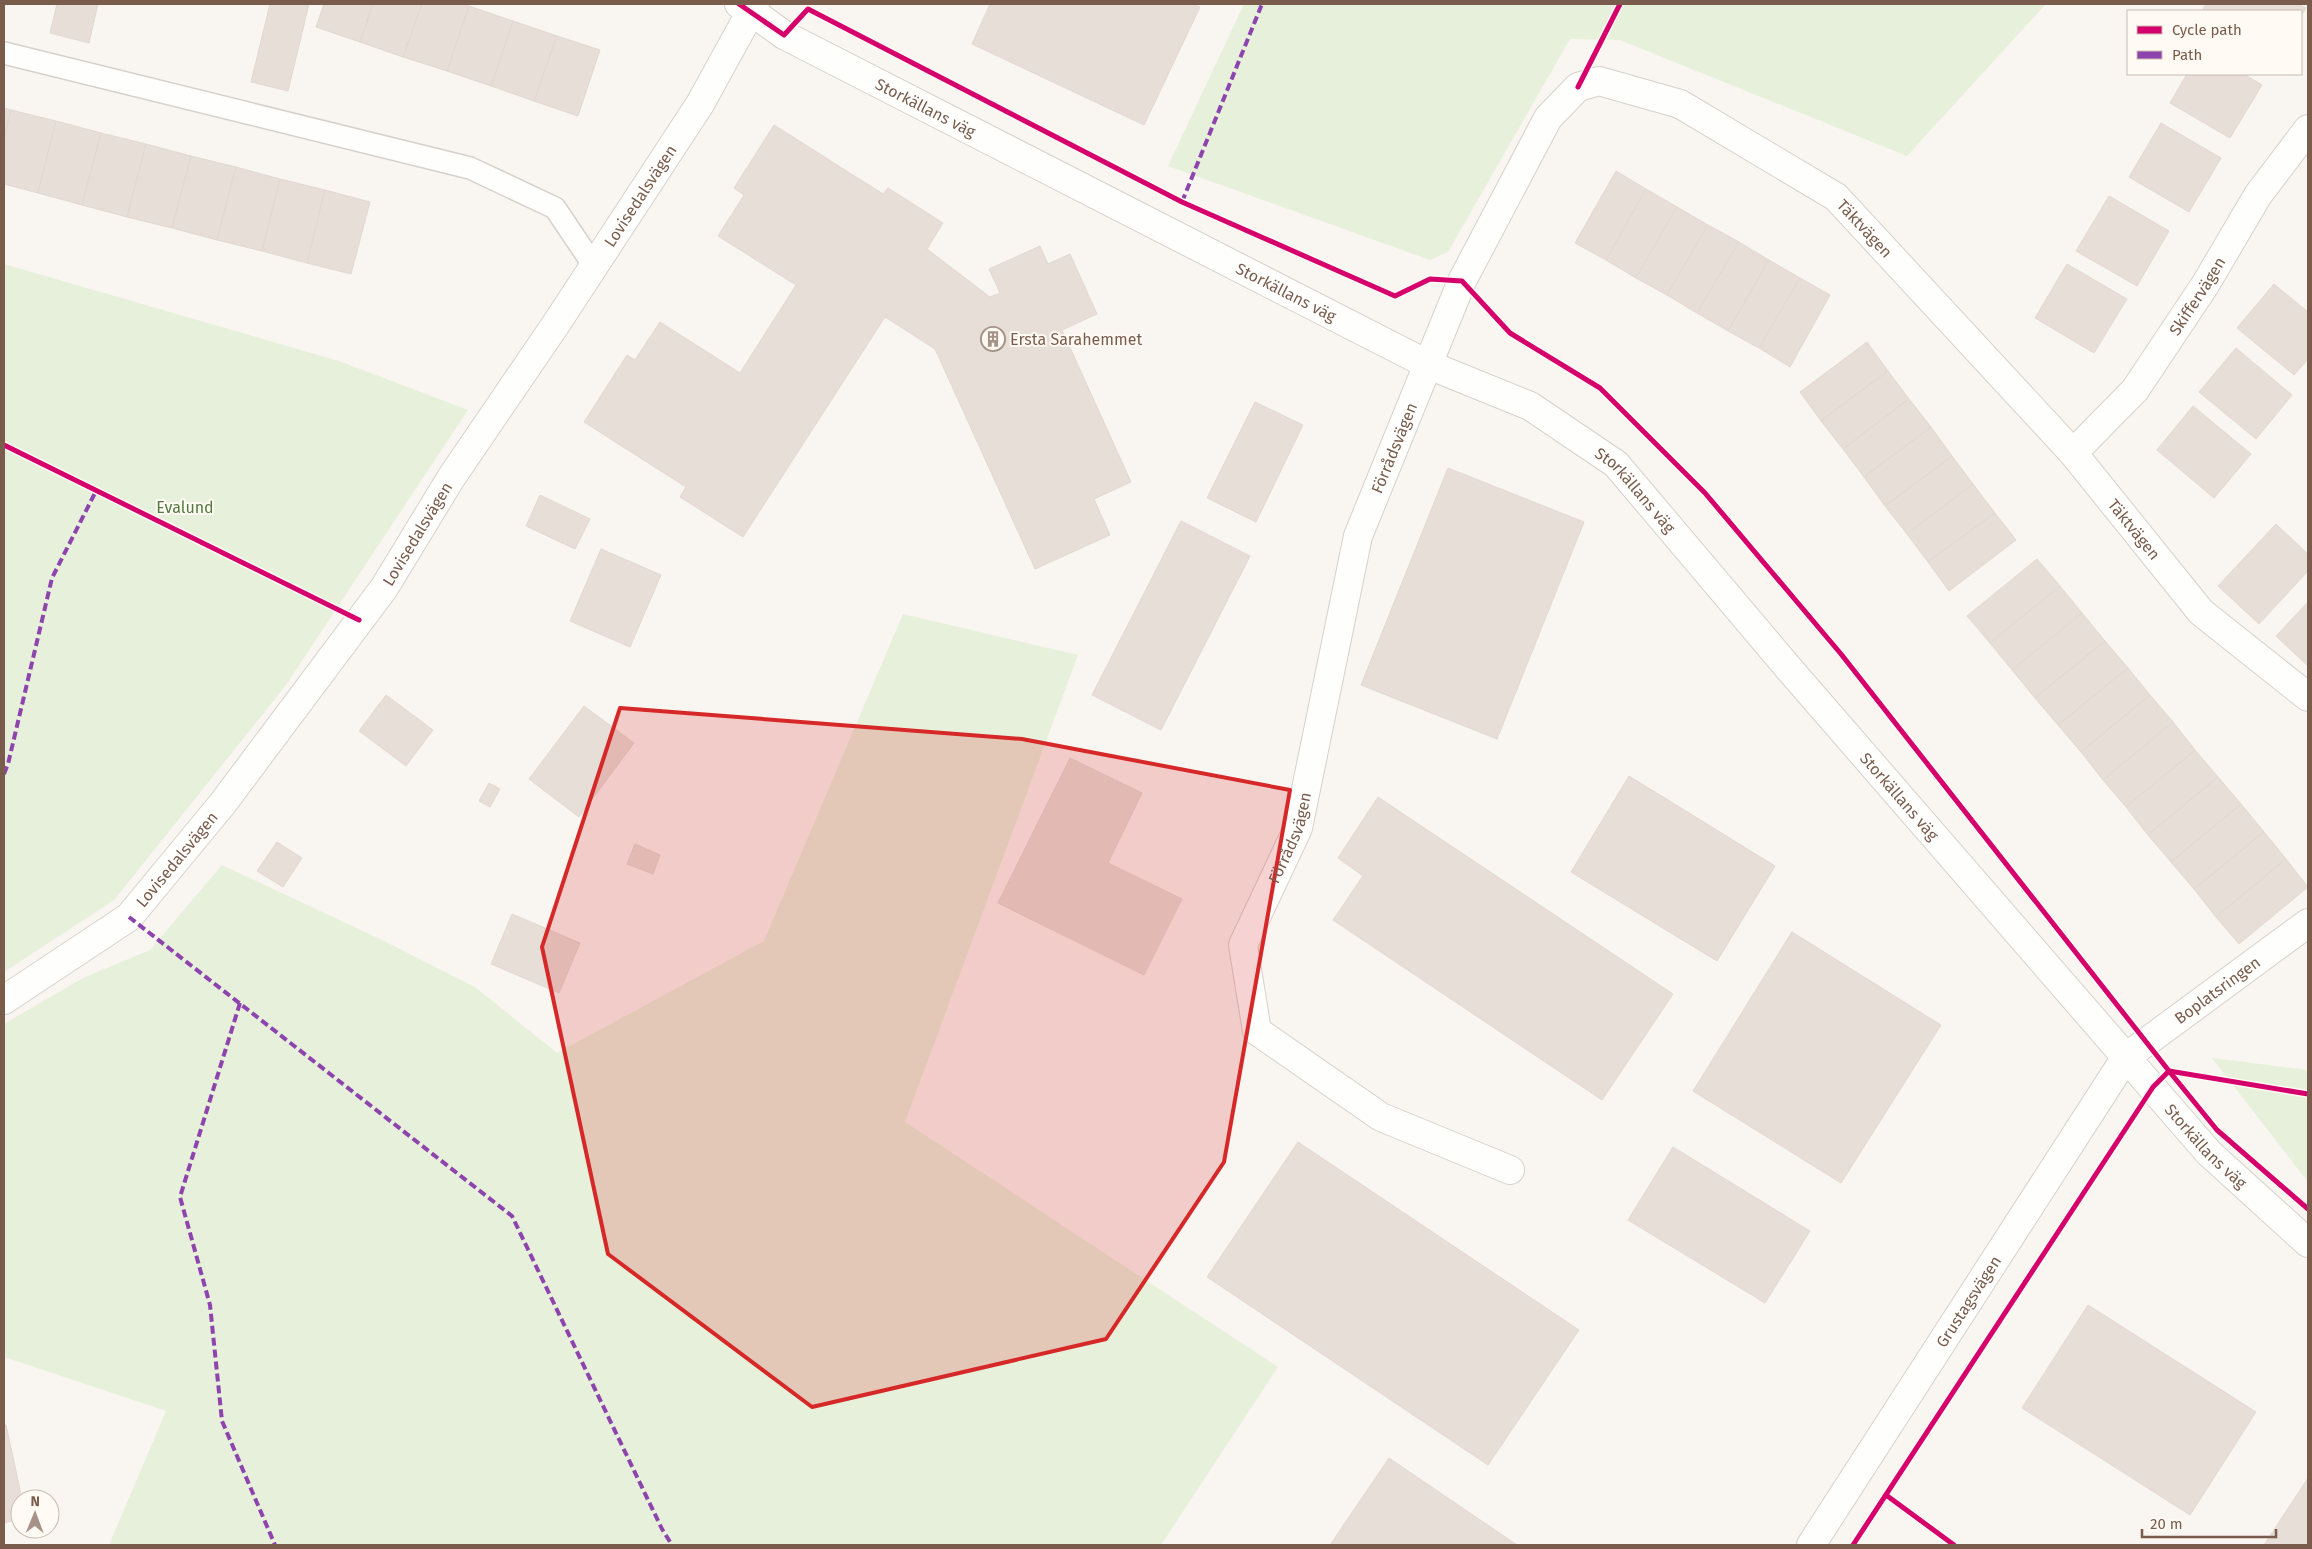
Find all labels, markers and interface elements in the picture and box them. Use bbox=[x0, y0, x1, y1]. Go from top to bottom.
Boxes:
legend bbox=[2127, 10, 2302, 75]
text: Cycle path bbox=[2172, 21, 2242, 39]
text: Path bbox=[2172, 46, 2202, 64]
street label: Storkällans väg bbox=[872, 74, 979, 142]
street label: Lovisedalsvägen bbox=[600, 141, 681, 250]
street label: Täktvägen bbox=[1833, 196, 1896, 262]
street label: Skiffervägen bbox=[2165, 254, 2229, 339]
street label: Storkällans väg bbox=[1233, 259, 1340, 326]
building icon: Ersta Sarahemmet bbox=[980, 326, 1006, 352]
place label: Ersta Sarahemmet bbox=[1010, 330, 1142, 349]
street label: Förrådsvägen bbox=[1367, 400, 1421, 496]
street label: Storkällans väg bbox=[1591, 444, 1679, 537]
street label: Lovisedalsvägen bbox=[379, 479, 456, 589]
street label: Täktvägen bbox=[2104, 495, 2164, 564]
park label: Evalund bbox=[156, 498, 214, 517]
street label: Storkällans väg bbox=[1856, 749, 1943, 845]
street label: Förrådsvägen bbox=[1264, 791, 1315, 887]
street label: Lovisedalsvägen bbox=[132, 808, 222, 911]
street label: Boplatsringen bbox=[2171, 953, 2264, 1028]
street label: Storkällans väg bbox=[2161, 1100, 2251, 1193]
street label: Grustagsvägen bbox=[1932, 1252, 2005, 1351]
north arrow bbox=[10, 1489, 60, 1539]
text: N bbox=[30, 1493, 40, 1510]
scale bar bbox=[2142, 1506, 2276, 1538]
text: 20 m bbox=[2150, 1515, 2183, 1533]

